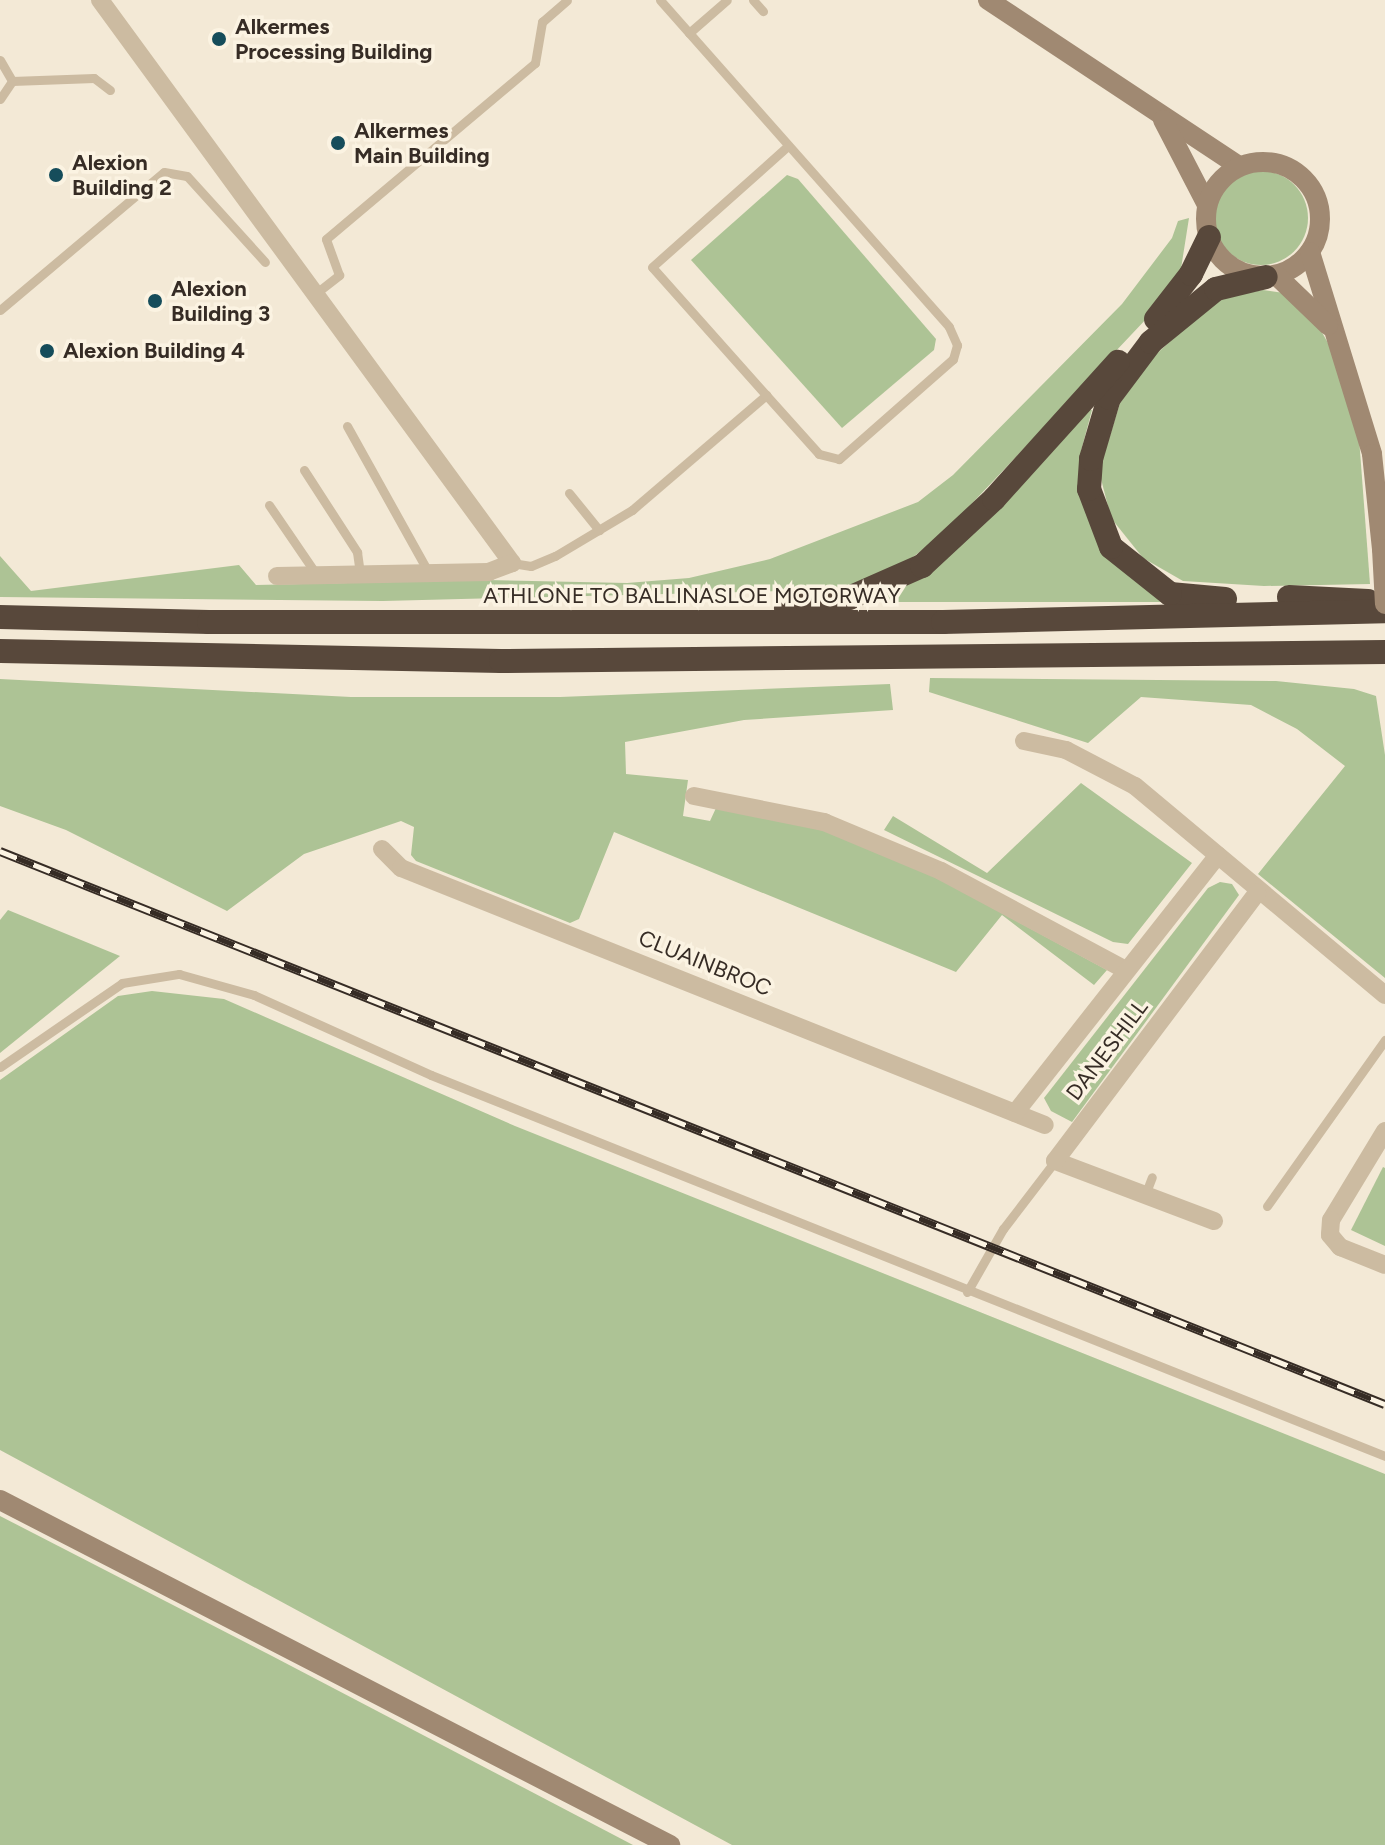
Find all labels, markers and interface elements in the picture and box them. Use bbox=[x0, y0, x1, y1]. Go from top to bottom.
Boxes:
place label: Alkermes Processing Building bbox=[235, 13, 432, 64]
marker: Alkermes Processing Building bbox=[210, 30, 228, 48]
place label: Alkermes Main Building bbox=[354, 117, 490, 168]
marker: Alkermes Main Building bbox=[329, 134, 347, 152]
place label: Alexion Building 2 bbox=[72, 149, 172, 200]
marker: Alexion Building 2 bbox=[47, 166, 65, 184]
place label: Alexion Building 3 bbox=[171, 275, 270, 326]
marker: Alexion Building 3 bbox=[146, 292, 164, 310]
place label: Alexion Building 4 bbox=[63, 338, 245, 364]
marker: Alexion Building 4 bbox=[38, 342, 56, 360]
street label: ATHLONE TO BALLINASLOE MOTORWAY bbox=[483, 583, 901, 609]
street label: CLUAINBROC bbox=[635, 924, 775, 1002]
street label: DANESHILL bbox=[1061, 995, 1153, 1105]

